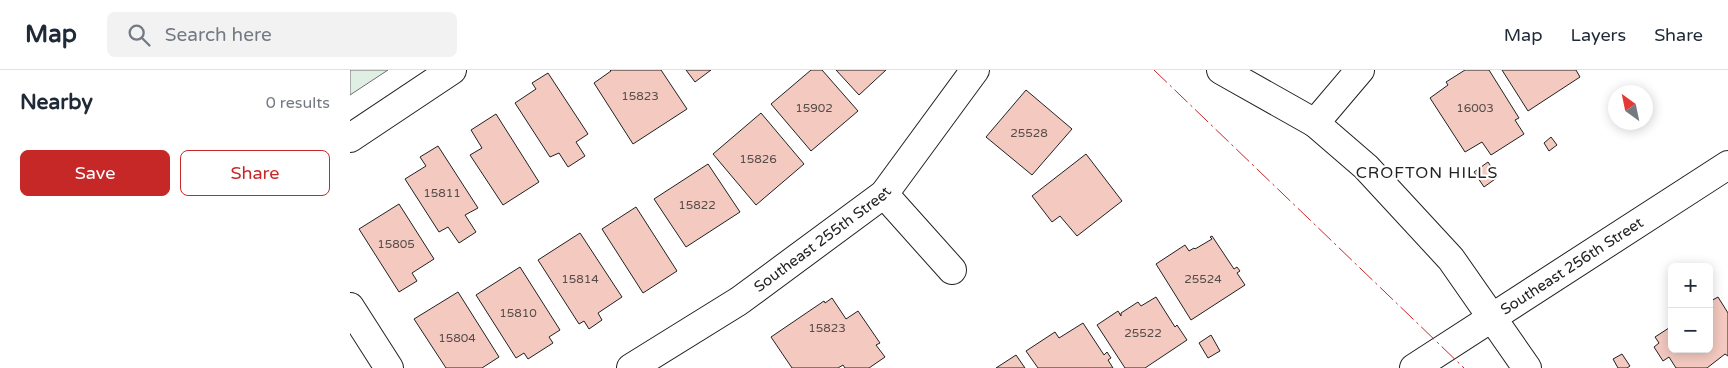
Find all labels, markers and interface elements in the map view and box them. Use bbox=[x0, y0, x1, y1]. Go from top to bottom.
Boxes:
search box bbox=[107, 12, 457, 57]
text: Map bbox=[25, 20, 77, 49]
icon: search bbox=[125, 21, 153, 49]
text: Search here bbox=[165, 24, 272, 46]
text: Map bbox=[1504, 24, 1543, 46]
text: Layers bbox=[1571, 24, 1626, 46]
text: Share bbox=[1654, 24, 1703, 46]
north arrow bbox=[1608, 85, 1653, 130]
house number: 15823 bbox=[621, 89, 659, 103]
text: Nearby bbox=[20, 90, 93, 115]
text: 0 results bbox=[266, 93, 330, 113]
house number: 15902 bbox=[795, 101, 833, 115]
house number: 16003 bbox=[1456, 101, 1494, 115]
house number: 25528 bbox=[1010, 126, 1048, 140]
button: Save bbox=[20, 150, 170, 196]
button: Share bbox=[180, 150, 330, 196]
house number: 15826 bbox=[739, 152, 777, 166]
district label: CROFTON HILLS bbox=[1356, 163, 1498, 183]
street label: Southeast 255th Street bbox=[750, 183, 895, 296]
house number: 15811 bbox=[423, 186, 461, 200]
house number: 15822 bbox=[678, 198, 716, 212]
street label: Southeast 256th Street bbox=[1497, 213, 1647, 319]
house number: 15805 bbox=[377, 237, 415, 251]
map controls bbox=[1668, 263, 1713, 353]
button: + bbox=[1668, 263, 1713, 308]
house number: 15814 bbox=[561, 272, 599, 286]
house number: 25524 bbox=[1184, 272, 1222, 286]
house number: 15810 bbox=[499, 306, 537, 320]
button: − bbox=[1668, 308, 1713, 353]
house number: 15823 bbox=[808, 321, 846, 335]
house number: 25522 bbox=[1124, 326, 1162, 340]
house number: 15804 bbox=[438, 331, 476, 345]

